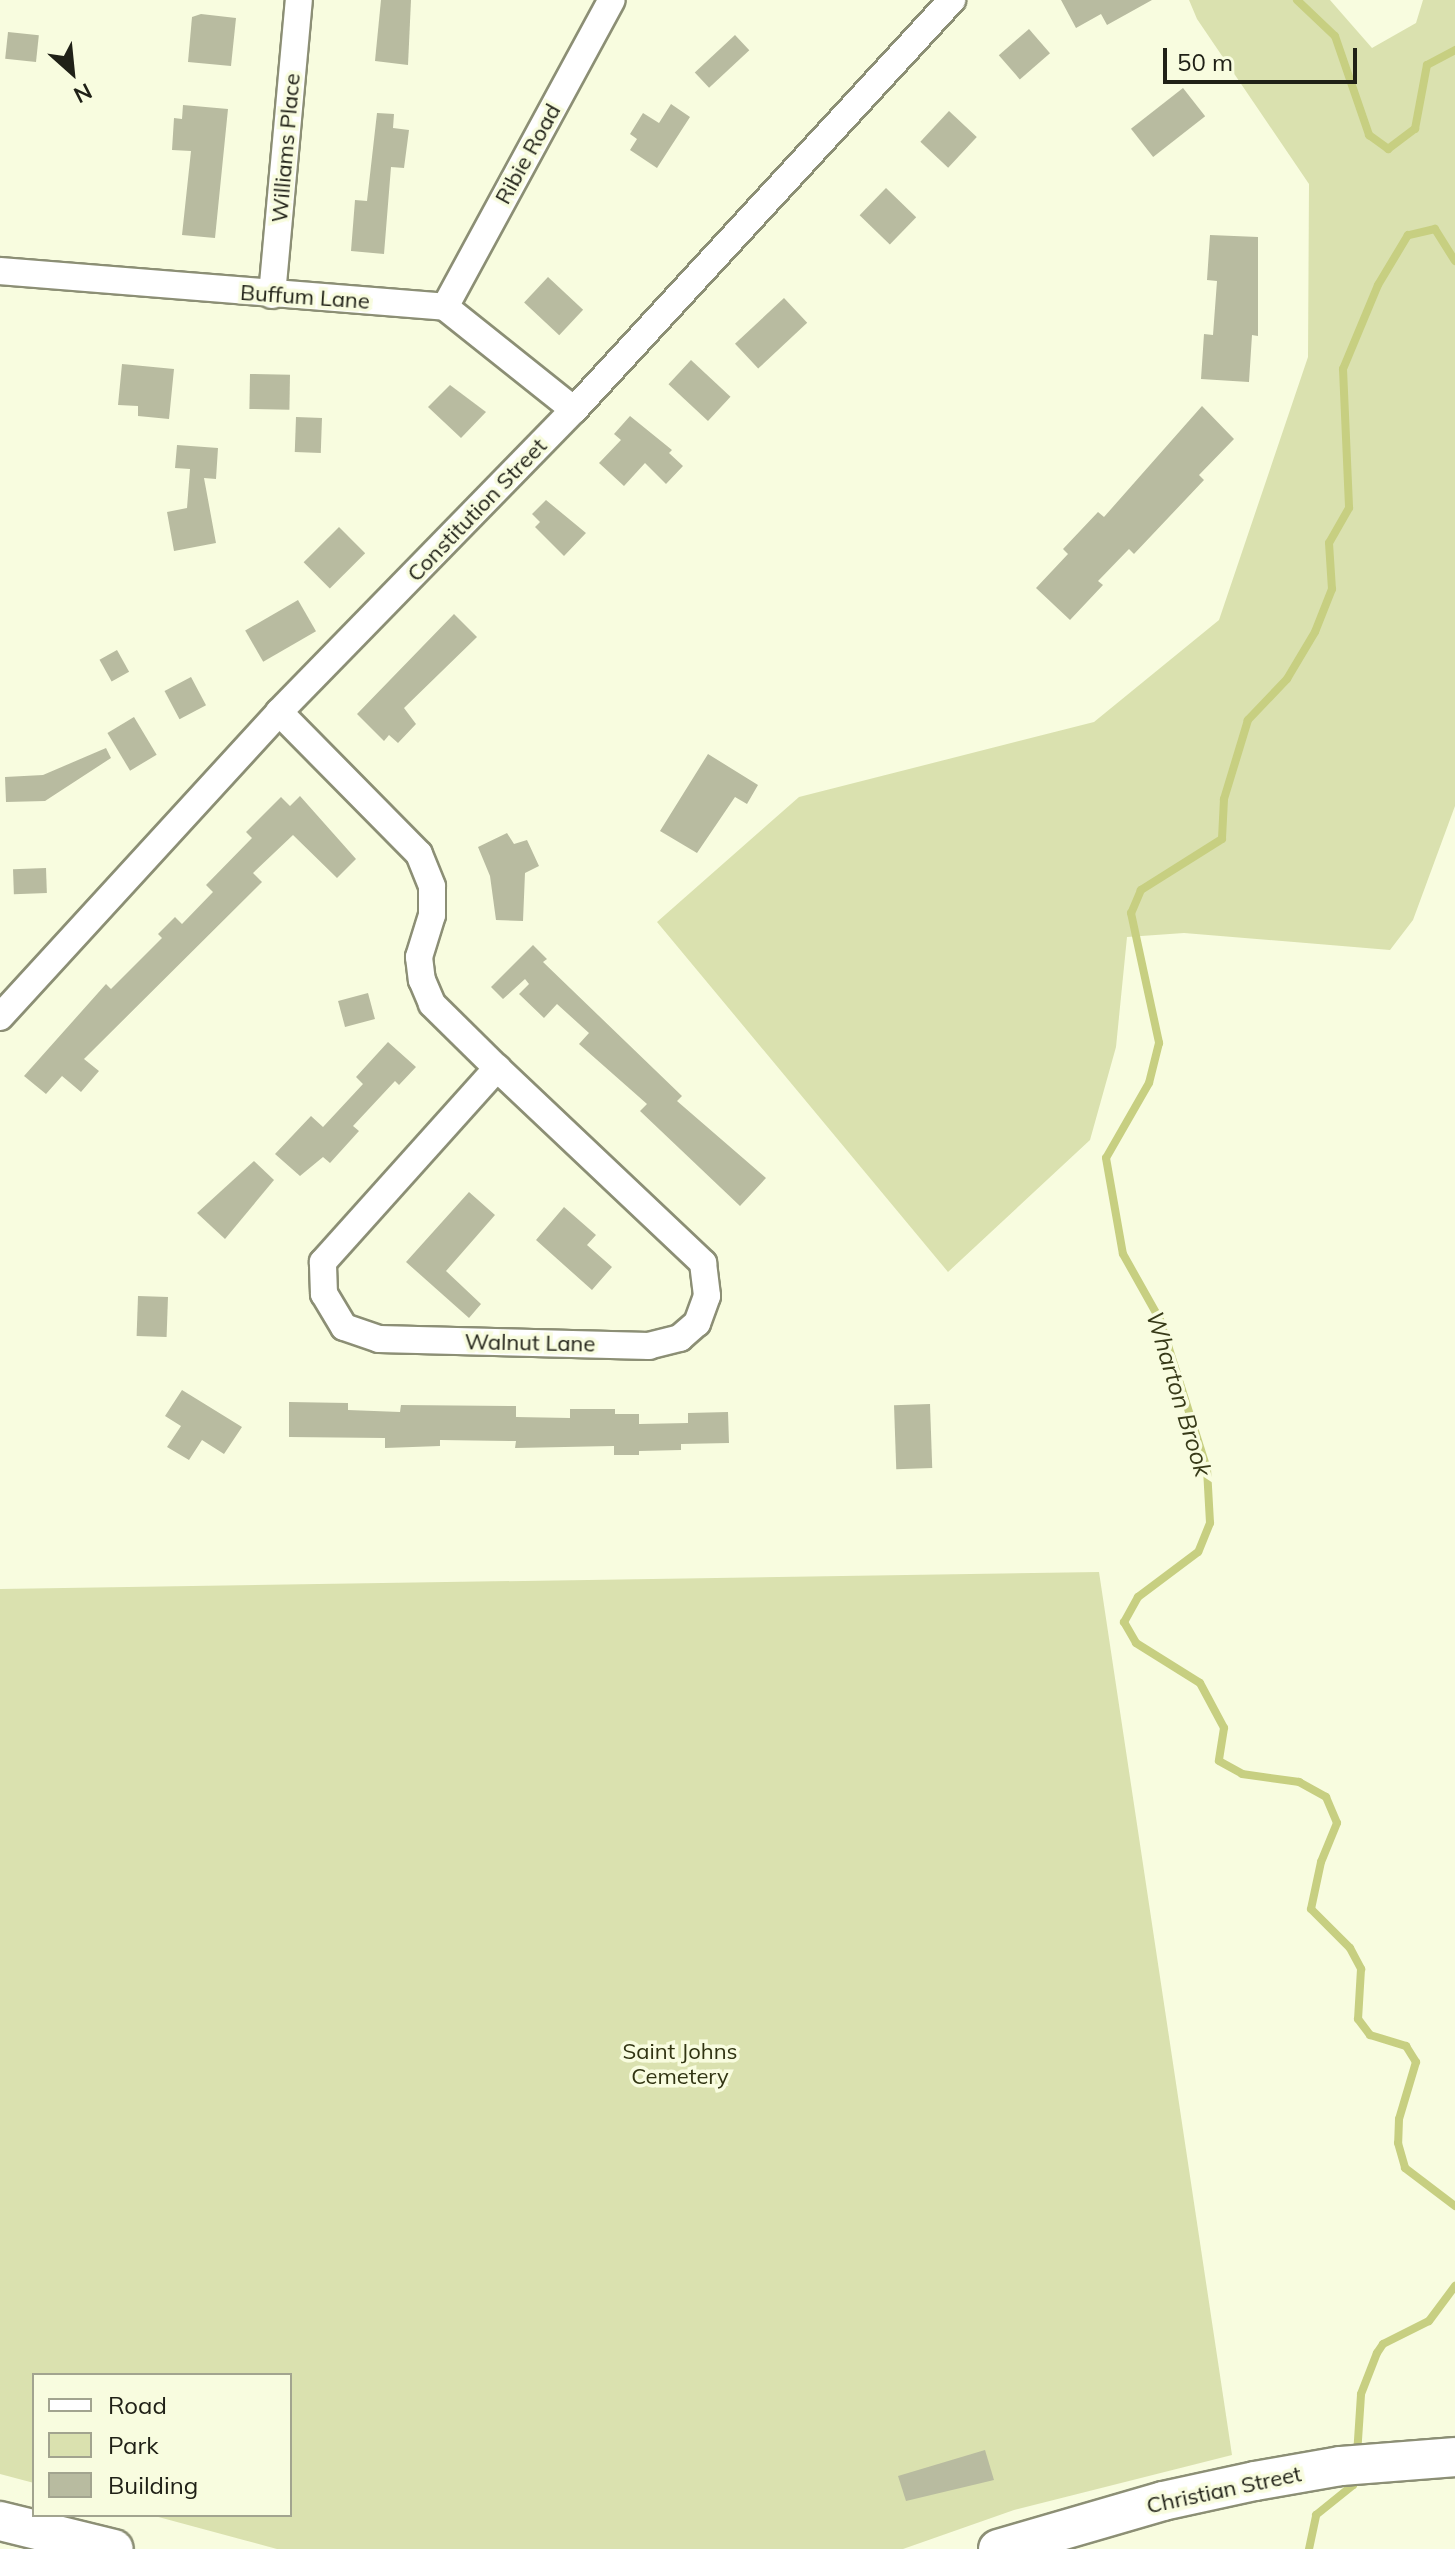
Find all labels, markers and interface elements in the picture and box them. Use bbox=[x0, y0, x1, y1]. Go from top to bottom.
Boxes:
north arrow bbox=[32, 32, 112, 112]
scale bar bbox=[1167, 32, 1361, 82]
text: 50 m bbox=[1177, 47, 1233, 77]
street label: Williams Place bbox=[266, 72, 306, 224]
text: N bbox=[69, 77, 97, 110]
street label: Ribie Road bbox=[490, 99, 566, 209]
street label: Buffum Lane bbox=[239, 279, 371, 315]
street label: Constitution Street bbox=[402, 433, 552, 587]
water label: Wharton Brook bbox=[1140, 1308, 1218, 1480]
street label: Walnut Lane bbox=[464, 1329, 596, 1357]
park label: Saint Johns Cemetery bbox=[623, 2038, 737, 2090]
legend bbox=[32, 2373, 292, 2517]
text: Road bbox=[108, 2390, 167, 2420]
text: Park bbox=[108, 2430, 159, 2460]
street label: Christian Street bbox=[1144, 2461, 1304, 2519]
text: Building bbox=[108, 2470, 198, 2500]

